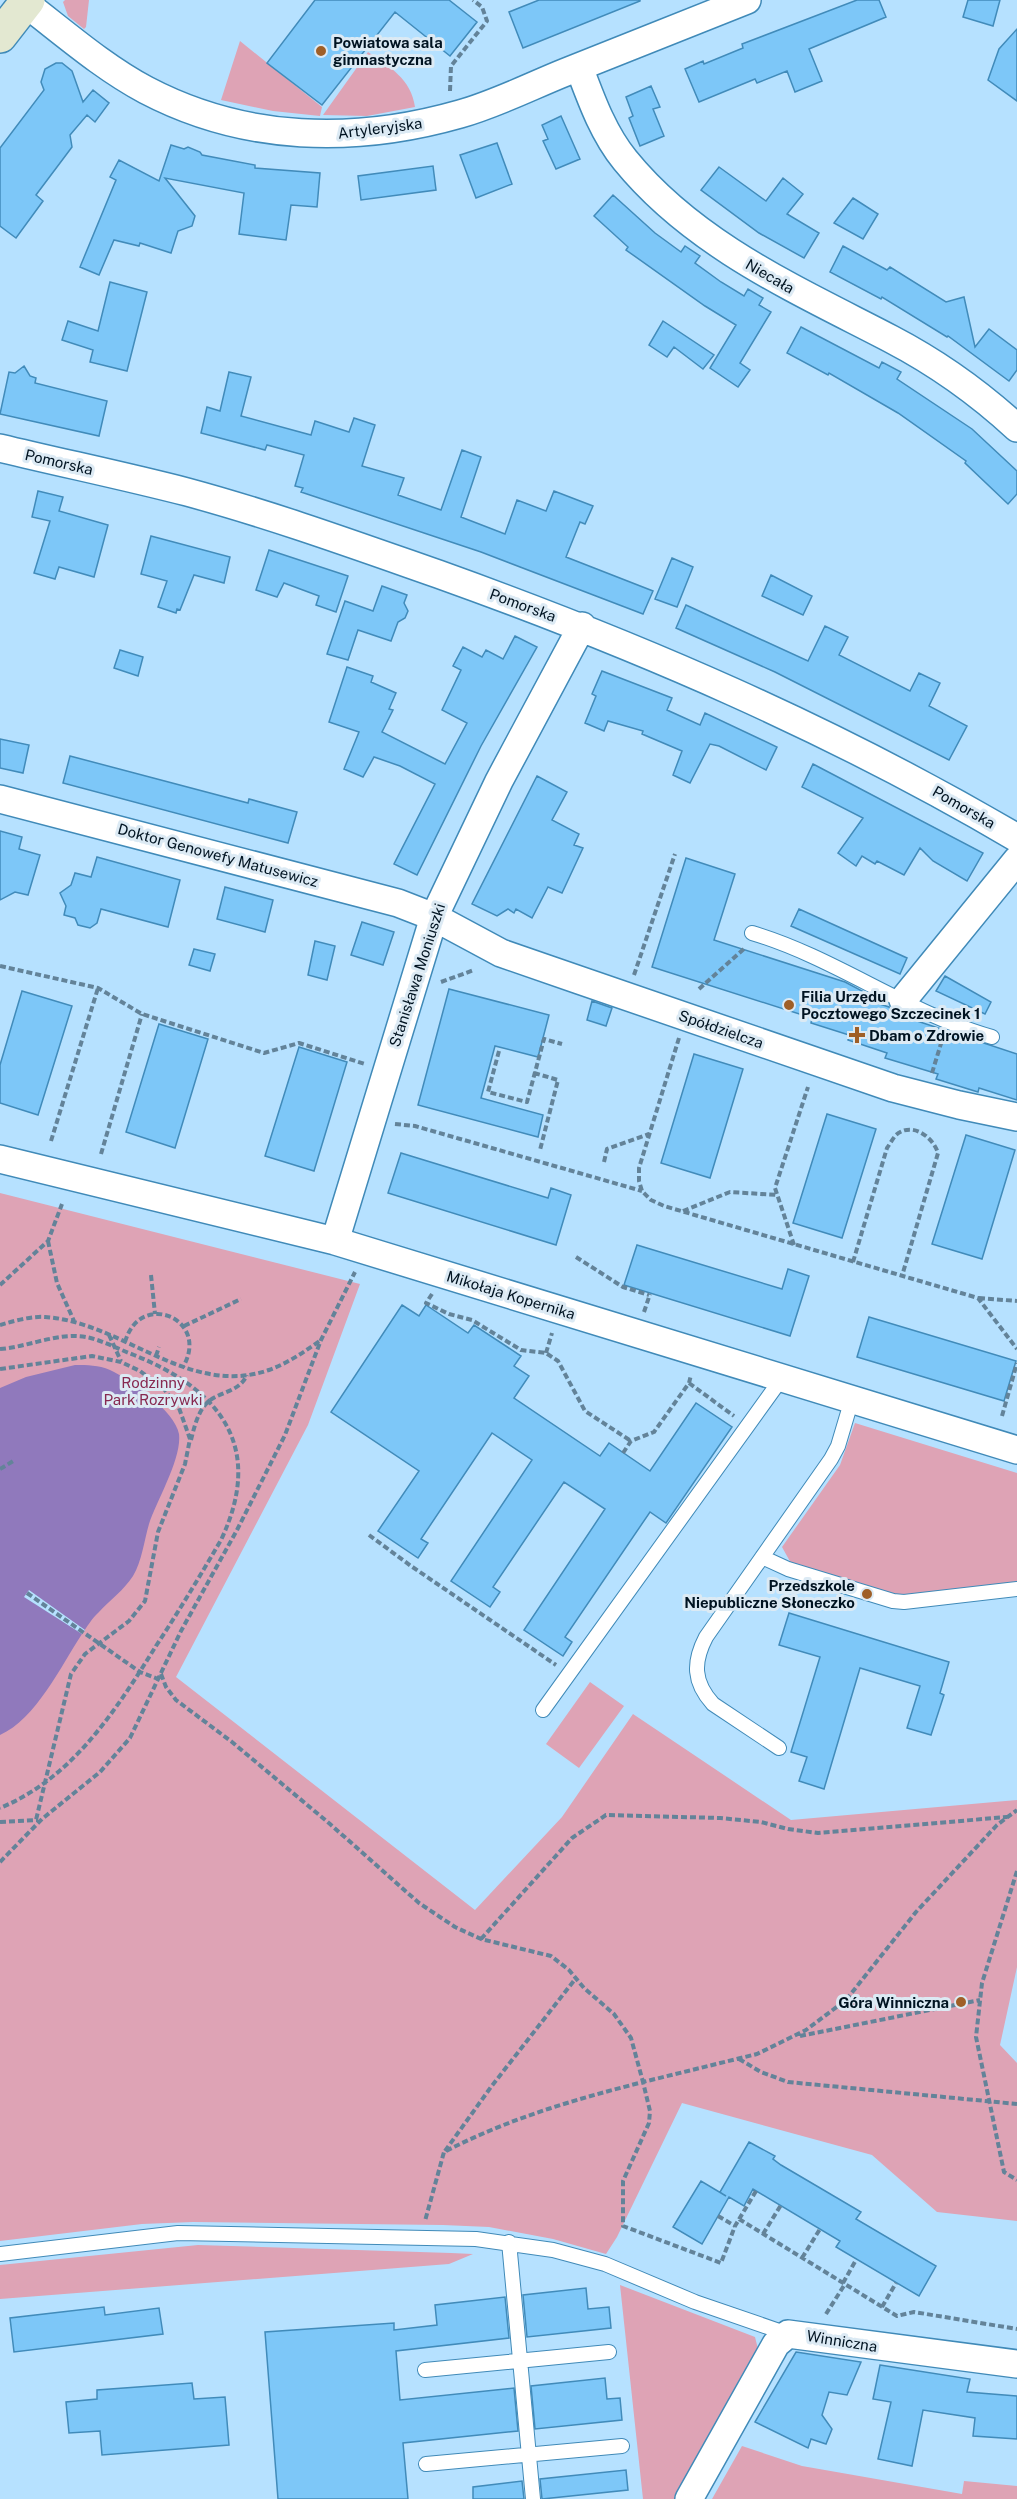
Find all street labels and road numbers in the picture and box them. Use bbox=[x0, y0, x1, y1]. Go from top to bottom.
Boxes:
street label: Artyleryjska bbox=[337, 114, 423, 142]
street label: Niecała bbox=[743, 255, 797, 297]
street label: Pomorska bbox=[23, 446, 95, 478]
street label: Pomorska bbox=[488, 585, 558, 625]
street label: Pomorska bbox=[930, 782, 998, 832]
street label: Doktor Genowefy Matusewicz bbox=[116, 820, 320, 890]
street label: Stanisława Moniuszki bbox=[386, 901, 448, 1049]
street label: Spółdzielcza bbox=[676, 1007, 766, 1051]
street label: Mikołaja Kopernika bbox=[445, 1267, 577, 1323]
street label: Winniczna bbox=[805, 2327, 879, 2355]

